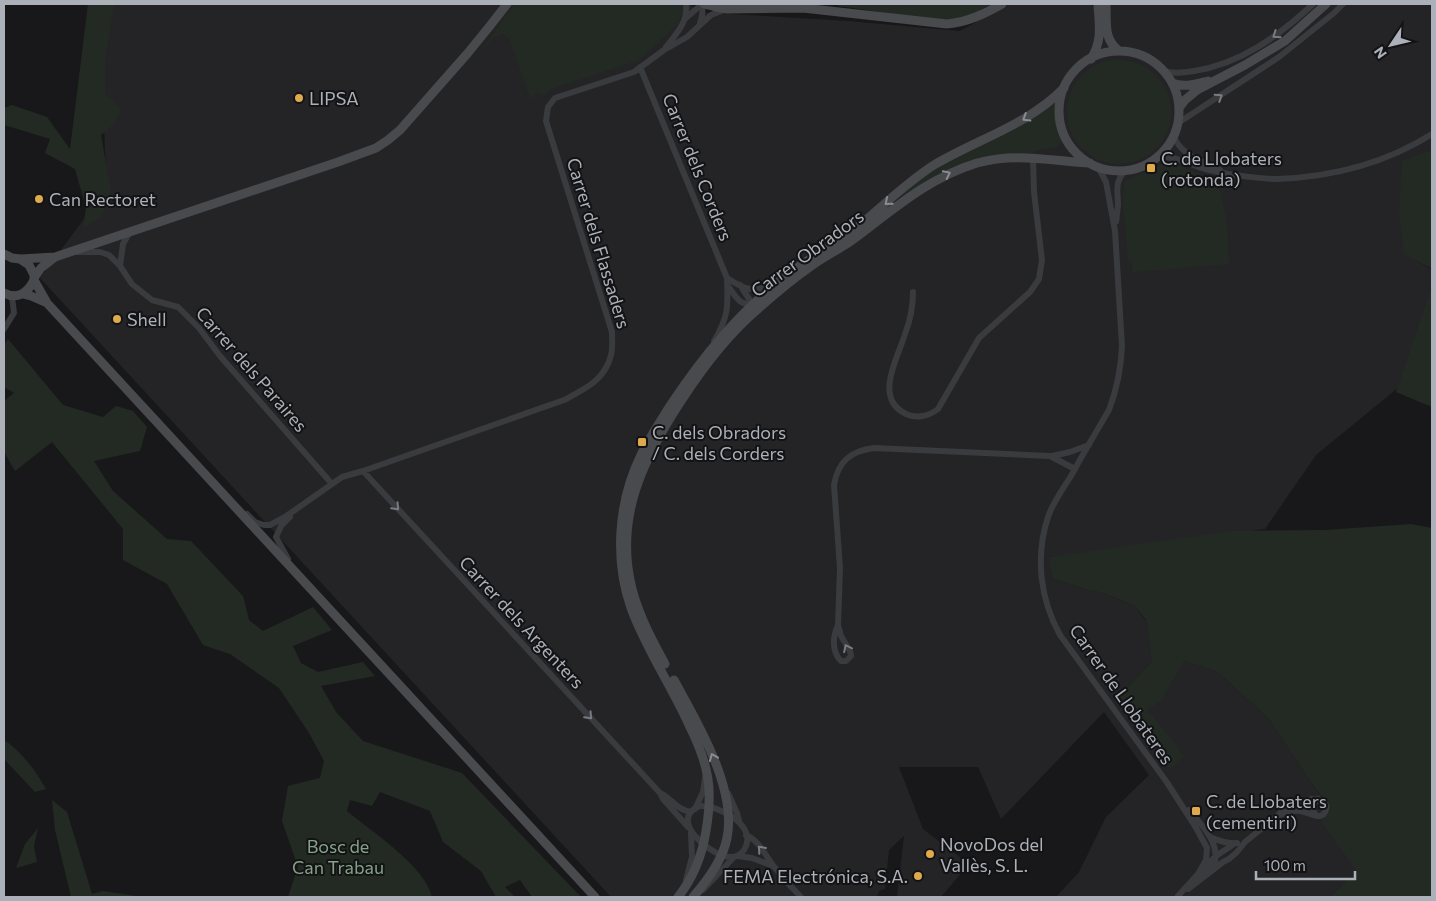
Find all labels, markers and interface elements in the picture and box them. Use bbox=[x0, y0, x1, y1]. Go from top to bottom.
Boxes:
north arrow bbox=[1366, 20, 1416, 70]
one-way arrow bbox=[1272, 29, 1281, 38]
text: N bbox=[1370, 44, 1390, 62]
place label: LIPSA bbox=[309, 87, 359, 109]
street label: Carrer dels Corders bbox=[658, 90, 738, 244]
marker: LIPSA bbox=[293, 92, 305, 104]
one-way arrow bbox=[1214, 93, 1223, 103]
one-way arrow bbox=[1022, 111, 1031, 121]
place label: C. de Llobaters (rotonda) bbox=[1161, 147, 1282, 190]
street label: Carrer dels Flassaders bbox=[563, 155, 635, 331]
marker: C. de Llobaters (rotonda) bbox=[1145, 162, 1157, 174]
one-way arrow bbox=[942, 171, 951, 181]
place label: Can Rectoret bbox=[49, 188, 156, 210]
marker: Can Rectoret bbox=[33, 193, 45, 205]
one-way arrow bbox=[884, 196, 893, 205]
street label: Carrer Obradors bbox=[746, 205, 868, 301]
street label: Carrer dels Paraires bbox=[192, 302, 312, 436]
place label: Shell bbox=[127, 308, 167, 330]
marker: Shell bbox=[111, 313, 123, 325]
place label: C. dels Obradors / C. dels Corders bbox=[652, 421, 786, 464]
marker: C. dels Obradors / C. dels Corders bbox=[636, 436, 648, 448]
one-way arrow bbox=[390, 501, 399, 510]
street label: Carrer dels Argenters bbox=[455, 551, 589, 693]
street label: Carrer de Llobateres bbox=[1065, 620, 1179, 768]
one-way arrow bbox=[843, 644, 853, 653]
one-way arrow bbox=[583, 711, 592, 720]
one-way arrow bbox=[709, 753, 719, 762]
place label: C. de Llobaters (cementiri) bbox=[1206, 790, 1327, 833]
marker: C. de Llobaters (cementiri) bbox=[1190, 805, 1202, 817]
place label: NovoDos del Vallès, S. L. bbox=[940, 833, 1044, 876]
park label: Bosc de Can Trabau bbox=[292, 835, 384, 878]
one-way arrow bbox=[759, 846, 767, 855]
marker: NovoDos del Vallès, S. L. bbox=[924, 848, 936, 860]
scale bar bbox=[1256, 848, 1355, 880]
text: 100 m bbox=[1264, 856, 1306, 874]
place label: FEMA Electrónica, S.A. bbox=[723, 865, 908, 887]
marker: FEMA Electrónica, S.A. bbox=[912, 870, 924, 882]

